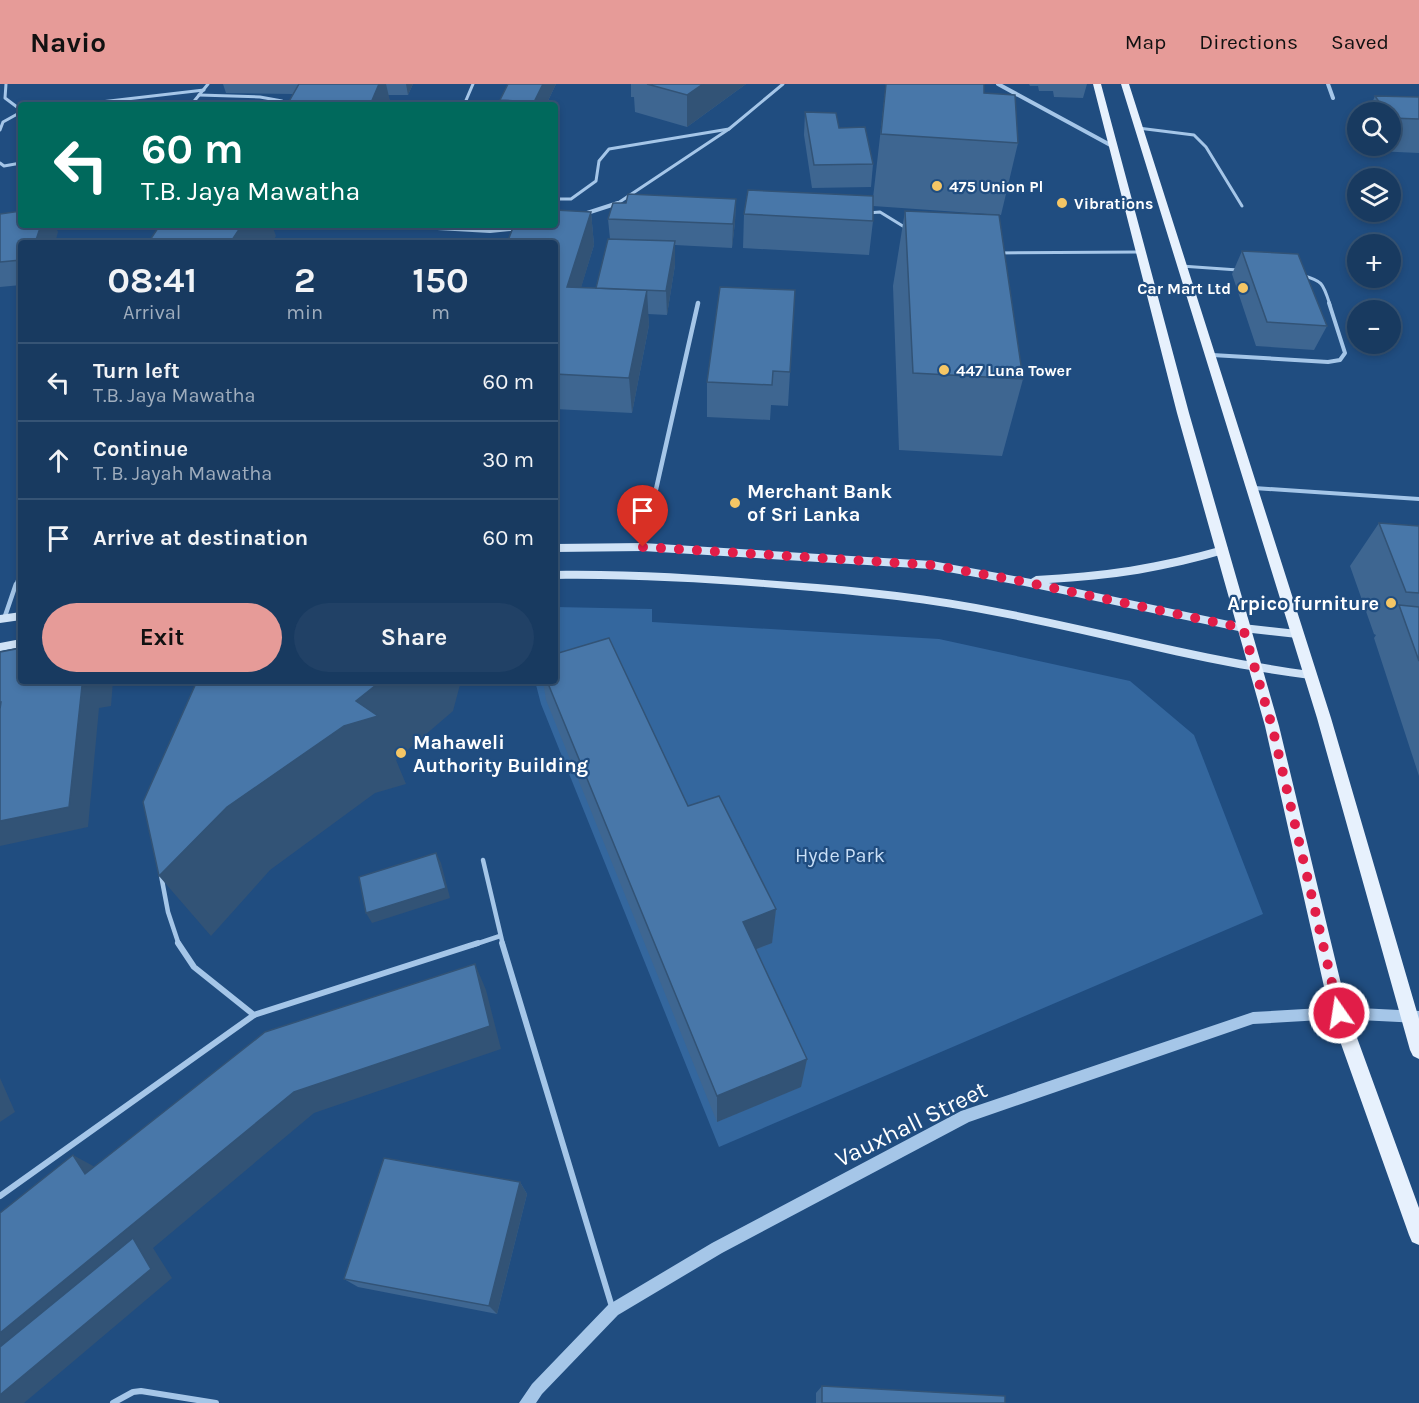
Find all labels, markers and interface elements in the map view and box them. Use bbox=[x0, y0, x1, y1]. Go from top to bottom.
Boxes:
text: Navio bbox=[30, 26, 106, 59]
text: Map bbox=[1125, 30, 1166, 54]
text: Directions bbox=[1199, 30, 1298, 54]
text: Saved bbox=[1331, 30, 1389, 54]
map controls bbox=[1347, 102, 1401, 354]
button: search bbox=[1347, 102, 1401, 156]
text: 60 m bbox=[141, 124, 244, 174]
icon: left bbox=[42, 126, 120, 204]
button: layers bbox=[1347, 168, 1401, 222]
text: T.B. Jaya Mawatha bbox=[141, 175, 360, 207]
place label: 475 Union Pl bbox=[949, 177, 1043, 196]
marker: 475 Union Pl bbox=[930, 179, 944, 193]
place label: Vibrations bbox=[1074, 194, 1153, 213]
marker: Vibrations bbox=[1055, 196, 1069, 210]
button: + bbox=[1347, 234, 1401, 288]
text: 08:41 bbox=[107, 259, 197, 301]
text: 2 bbox=[294, 259, 316, 301]
text: 150 bbox=[412, 259, 469, 301]
place label: Car Mart Ltd bbox=[1137, 279, 1231, 298]
marker: Car Mart Ltd bbox=[1236, 281, 1250, 295]
button: − bbox=[1347, 300, 1401, 354]
text: Arrival bbox=[123, 301, 181, 324]
text: min bbox=[286, 301, 323, 324]
text: m bbox=[431, 301, 450, 324]
text: Turn left bbox=[93, 358, 180, 384]
place label: 447 Luna Tower bbox=[956, 361, 1072, 380]
marker: 447 Luna Tower bbox=[937, 363, 951, 377]
icon: left bbox=[42, 366, 75, 399]
text: 60 m bbox=[483, 369, 534, 395]
text: T.B. Jaya Mawatha bbox=[93, 384, 256, 407]
text: Continue bbox=[93, 436, 188, 462]
icon: ahead bbox=[42, 444, 75, 477]
text: 30 m bbox=[482, 447, 534, 473]
text: T. B. Jayah Mawatha bbox=[93, 462, 272, 485]
place label: Merchant Bank of Sri Lanka bbox=[747, 480, 892, 526]
pin bbox=[617, 485, 668, 547]
icon: arrive bbox=[626, 494, 659, 527]
marker: Merchant Bank of Sri Lanka bbox=[728, 496, 742, 510]
icon: arrive bbox=[42, 522, 75, 555]
text: Arrive at destination bbox=[93, 525, 308, 551]
text: 60 m bbox=[483, 525, 534, 551]
place label: Arpico furniture bbox=[1227, 592, 1379, 615]
marker: Arpico furniture bbox=[1384, 596, 1398, 610]
button: Exit bbox=[42, 603, 282, 672]
button: Share bbox=[294, 603, 534, 672]
place label: Mahaweli Authority Building bbox=[413, 731, 589, 777]
marker: Mahaweli Authority Building bbox=[394, 746, 408, 760]
park label: Hyde Park bbox=[795, 844, 885, 867]
position arrow bbox=[1307, 981, 1371, 1045]
street label: Vauxhall Street bbox=[830, 1075, 992, 1173]

